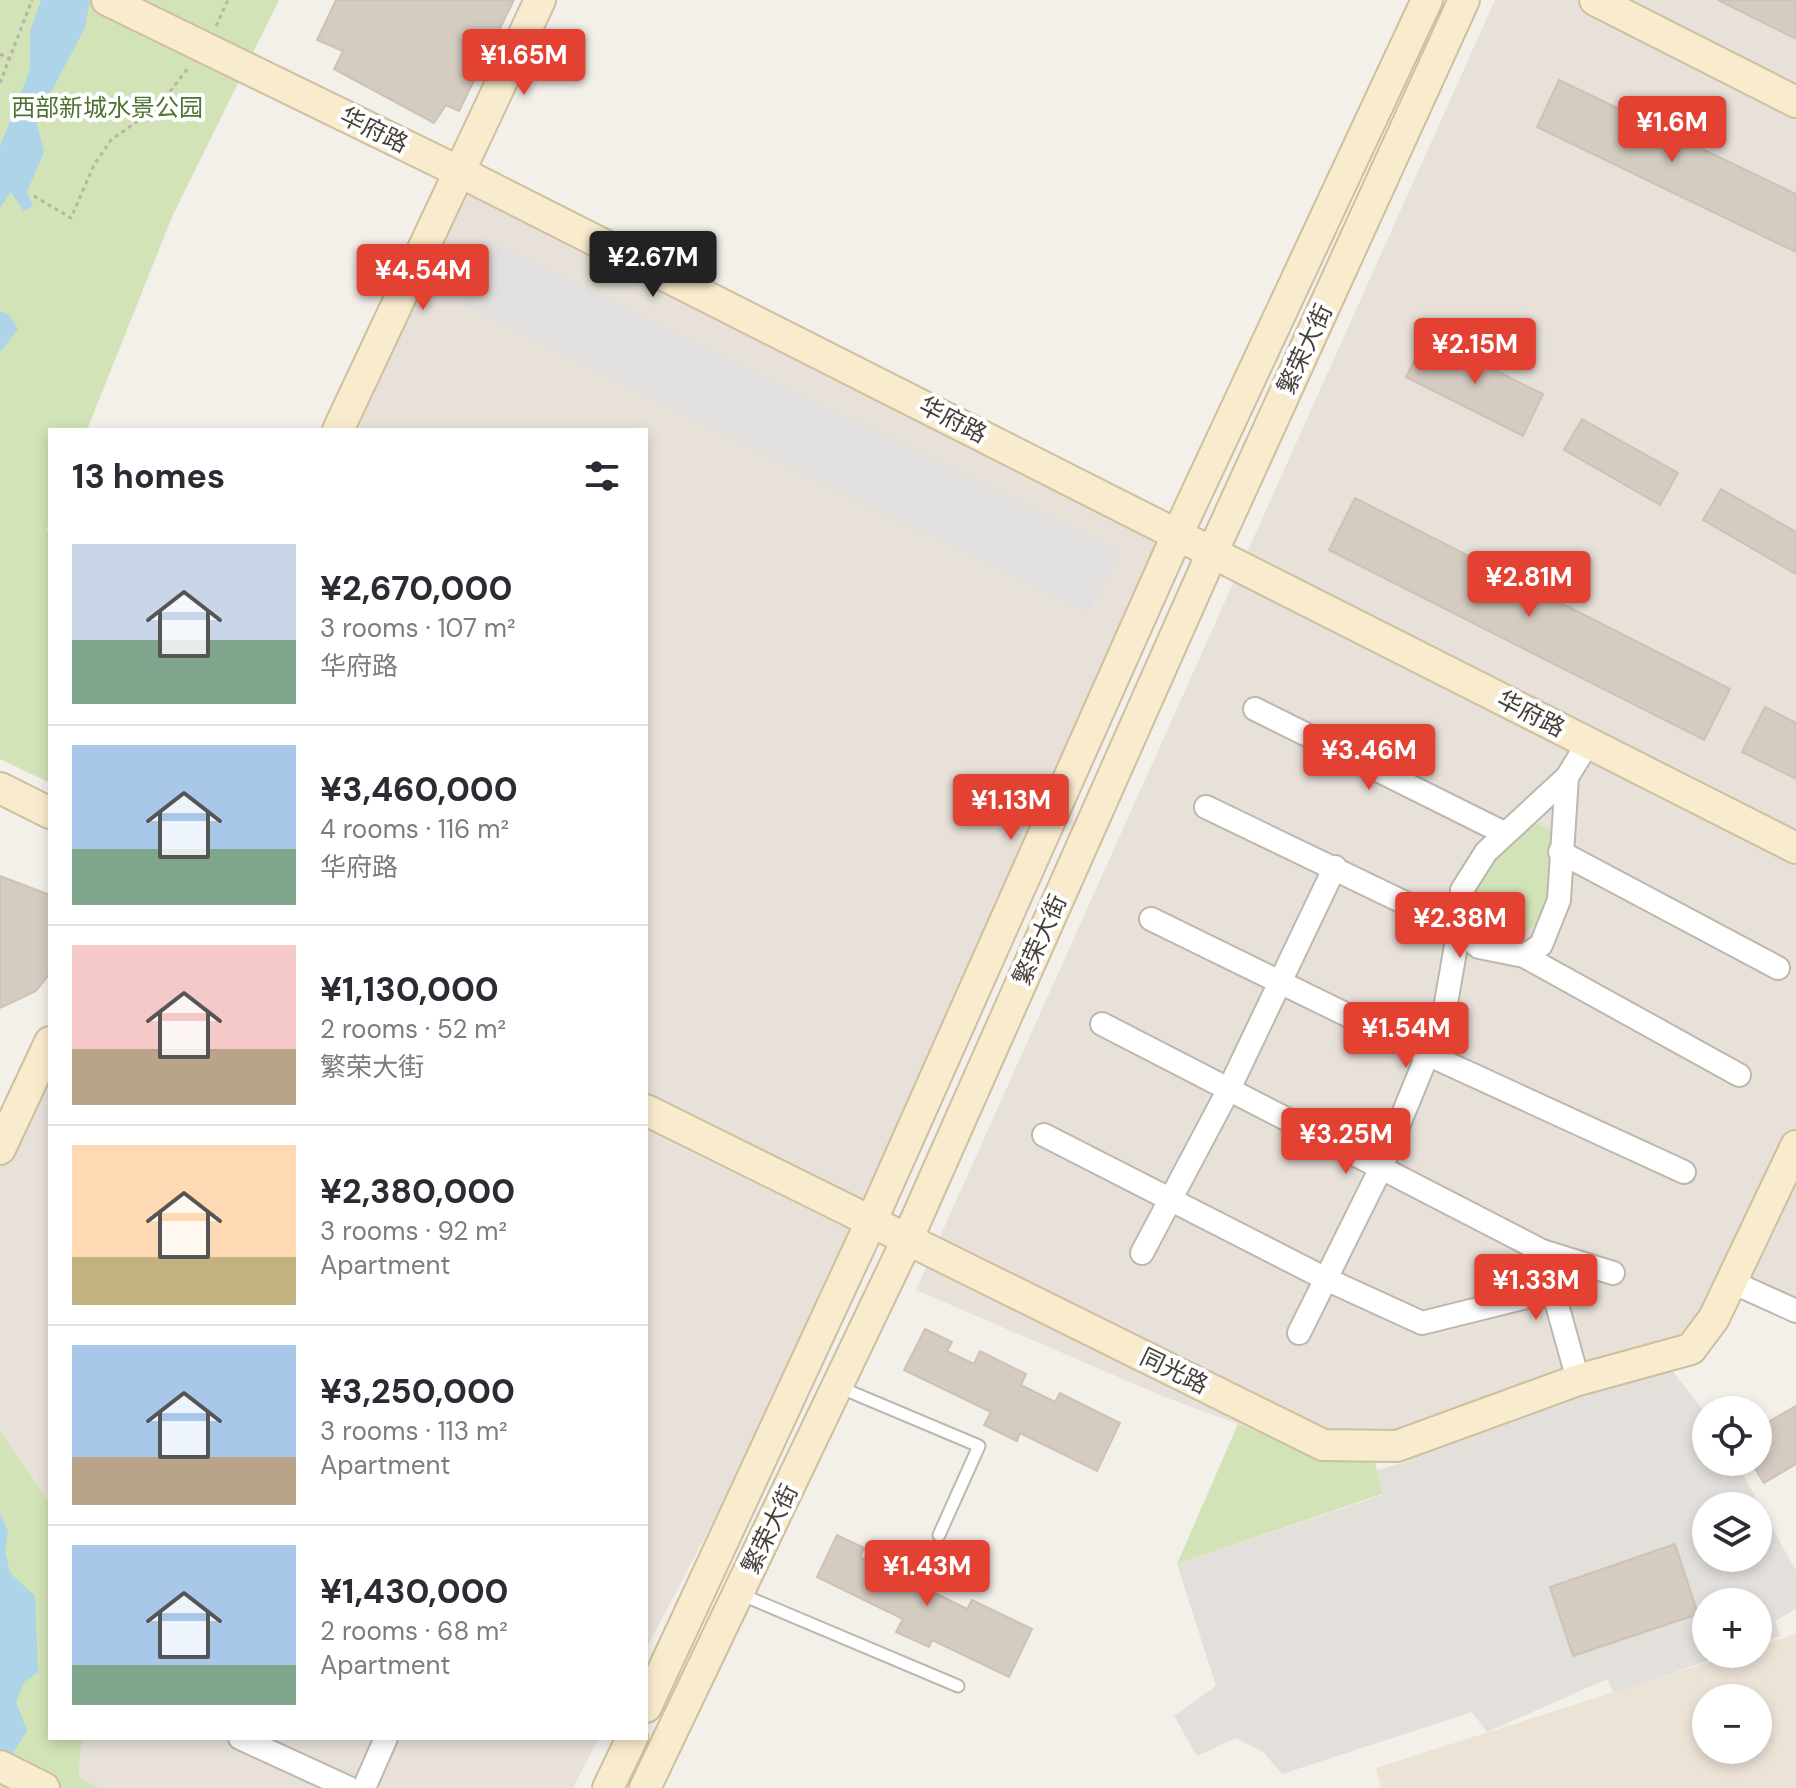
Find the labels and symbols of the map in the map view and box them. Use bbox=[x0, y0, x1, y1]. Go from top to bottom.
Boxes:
pin: ¥1.65M bbox=[459, 29, 589, 97]
park label: 西部新城水景公园 bbox=[11, 92, 203, 123]
pin: ¥1.6M bbox=[1616, 96, 1728, 164]
street label: 华府路 bbox=[335, 100, 413, 159]
pin: ¥2.67M bbox=[588, 231, 718, 299]
pin: ¥4.54M bbox=[358, 244, 488, 312]
street label: 繁荣大街 bbox=[1270, 299, 1339, 399]
pin: ¥2.15M bbox=[1410, 318, 1540, 386]
street label: 华府路 bbox=[914, 389, 992, 450]
pin: ¥2.81M bbox=[1464, 551, 1594, 619]
street label: 华府路 bbox=[1492, 683, 1570, 744]
pin: ¥3.46M bbox=[1304, 724, 1434, 792]
pin: ¥1.13M bbox=[946, 774, 1076, 842]
street label: 繁荣大街 bbox=[1006, 890, 1073, 990]
pin: ¥2.38M bbox=[1395, 892, 1525, 960]
pin: ¥1.54M bbox=[1341, 1002, 1471, 1070]
pin: ¥3.25M bbox=[1281, 1108, 1411, 1176]
pin: ¥1.33M bbox=[1471, 1254, 1601, 1322]
street label: 同光路 bbox=[1135, 1341, 1213, 1400]
street label: 繁荣大街 bbox=[735, 1479, 805, 1579]
pin: ¥1.43M bbox=[862, 1540, 992, 1608]

